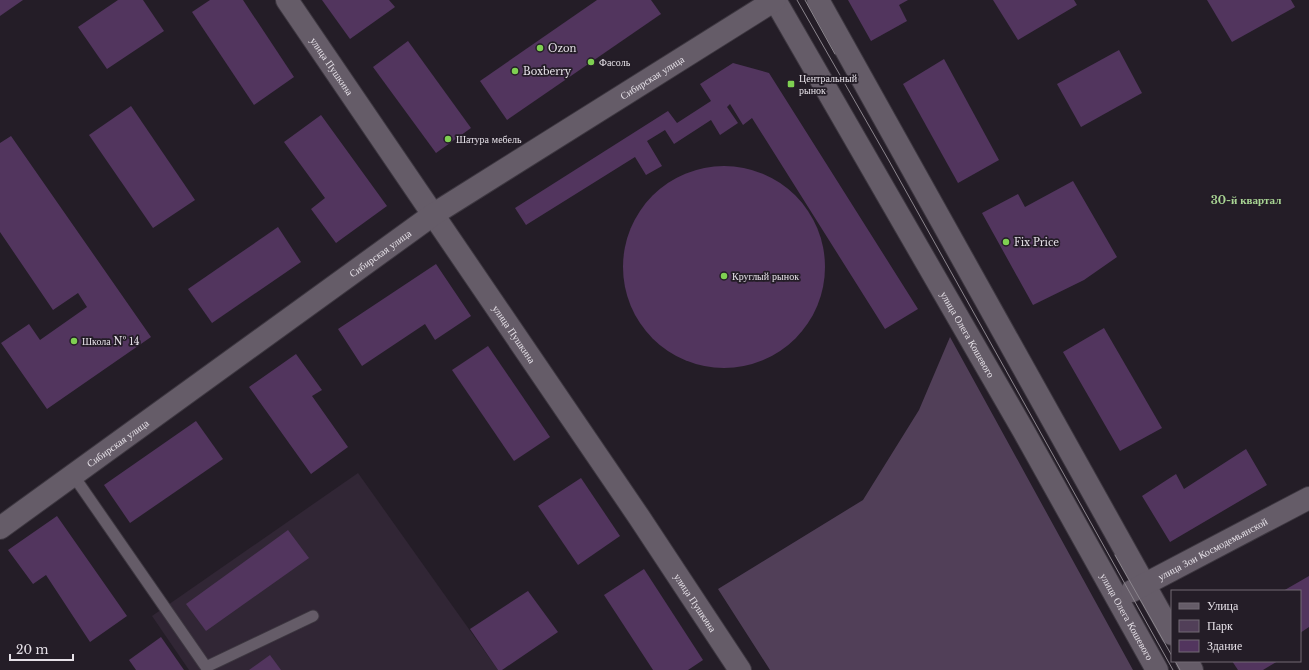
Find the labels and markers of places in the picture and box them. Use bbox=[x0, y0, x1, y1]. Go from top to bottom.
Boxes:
place label: Ozon bbox=[548, 42, 577, 55]
marker: Ozon bbox=[535, 43, 545, 53]
place label: Фасоль bbox=[599, 56, 631, 69]
marker: Фасоль bbox=[586, 57, 596, 67]
place label: Boxberry bbox=[523, 65, 572, 78]
marker: Boxberry bbox=[510, 66, 520, 76]
place label: Центральный рынок bbox=[799, 72, 858, 97]
marker: Центральный рынок bbox=[786, 79, 796, 89]
place label: Шатура мебель bbox=[456, 133, 522, 146]
marker: Шатура мебель bbox=[443, 134, 453, 144]
place label: Fix Price bbox=[1014, 236, 1059, 249]
marker: Fix Price bbox=[1001, 237, 1011, 247]
place label: Круглый рынок bbox=[732, 270, 799, 283]
marker: Круглый рынок bbox=[719, 271, 729, 281]
place label: Школа № 14 bbox=[82, 335, 140, 348]
marker: Школа № 14 bbox=[69, 336, 79, 346]

